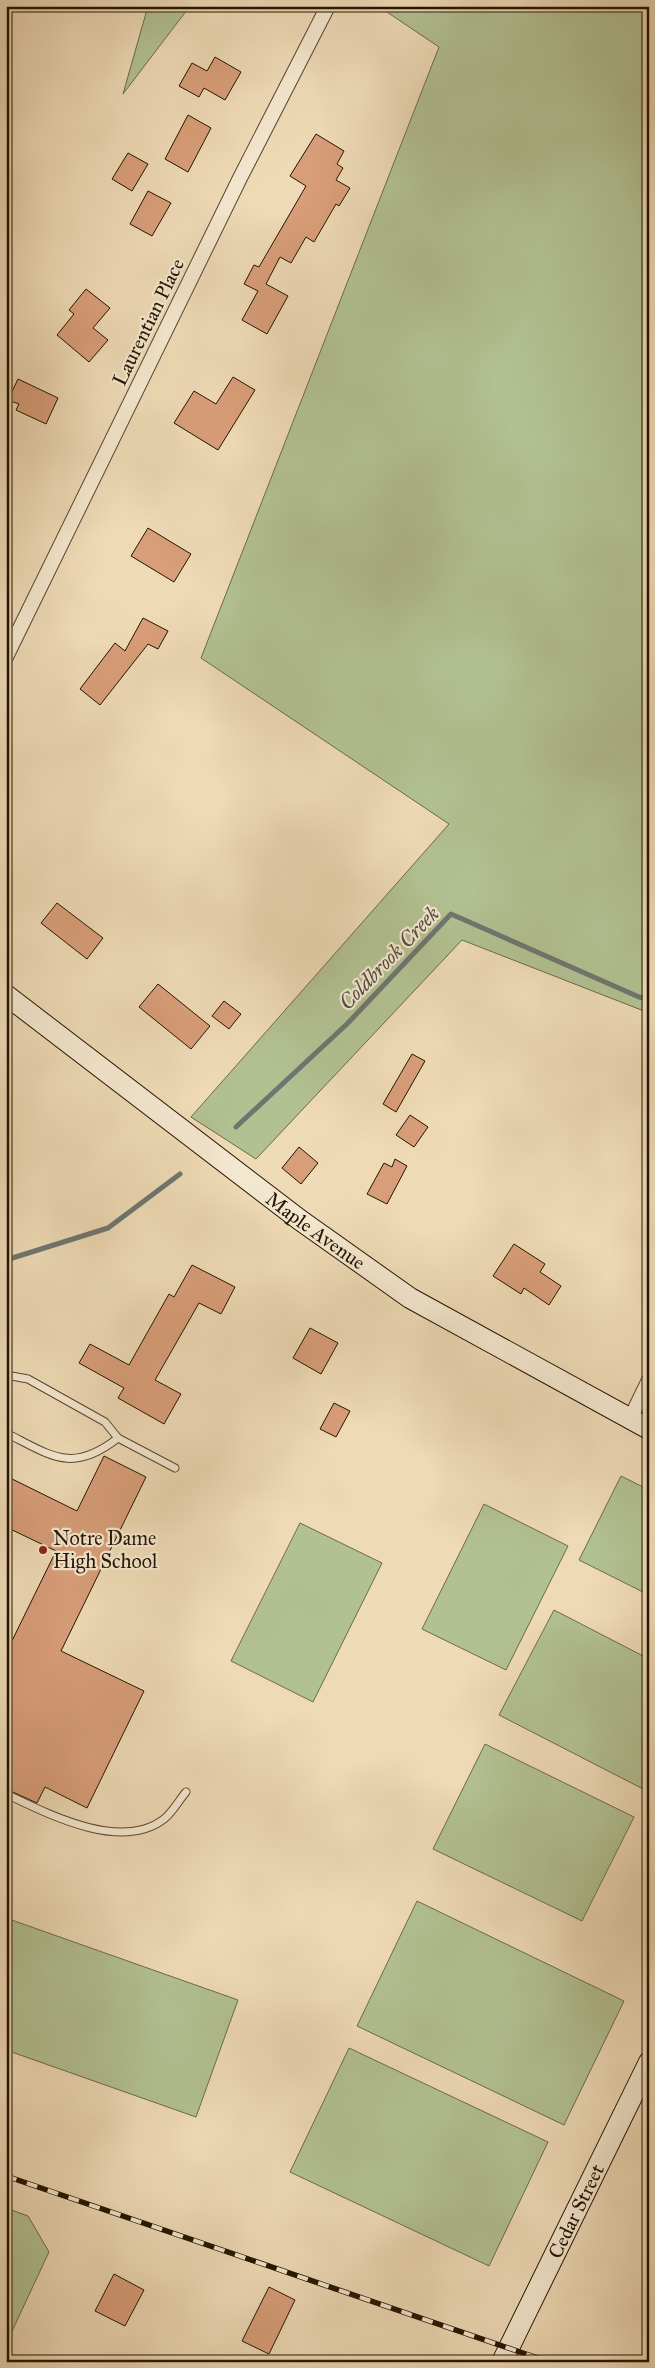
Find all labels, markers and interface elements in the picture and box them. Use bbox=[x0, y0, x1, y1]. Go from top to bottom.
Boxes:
street label: Laurentian Place bbox=[107, 254, 189, 390]
water label: Coldbrook Creek bbox=[333, 900, 445, 1015]
street label: Maple Avenue bbox=[261, 1186, 370, 1275]
place label: Notre Dame High School bbox=[53, 1526, 158, 1574]
marker: Notre Dame High School bbox=[37, 1544, 49, 1556]
street label: Cedar Street bbox=[543, 2160, 609, 2262]

